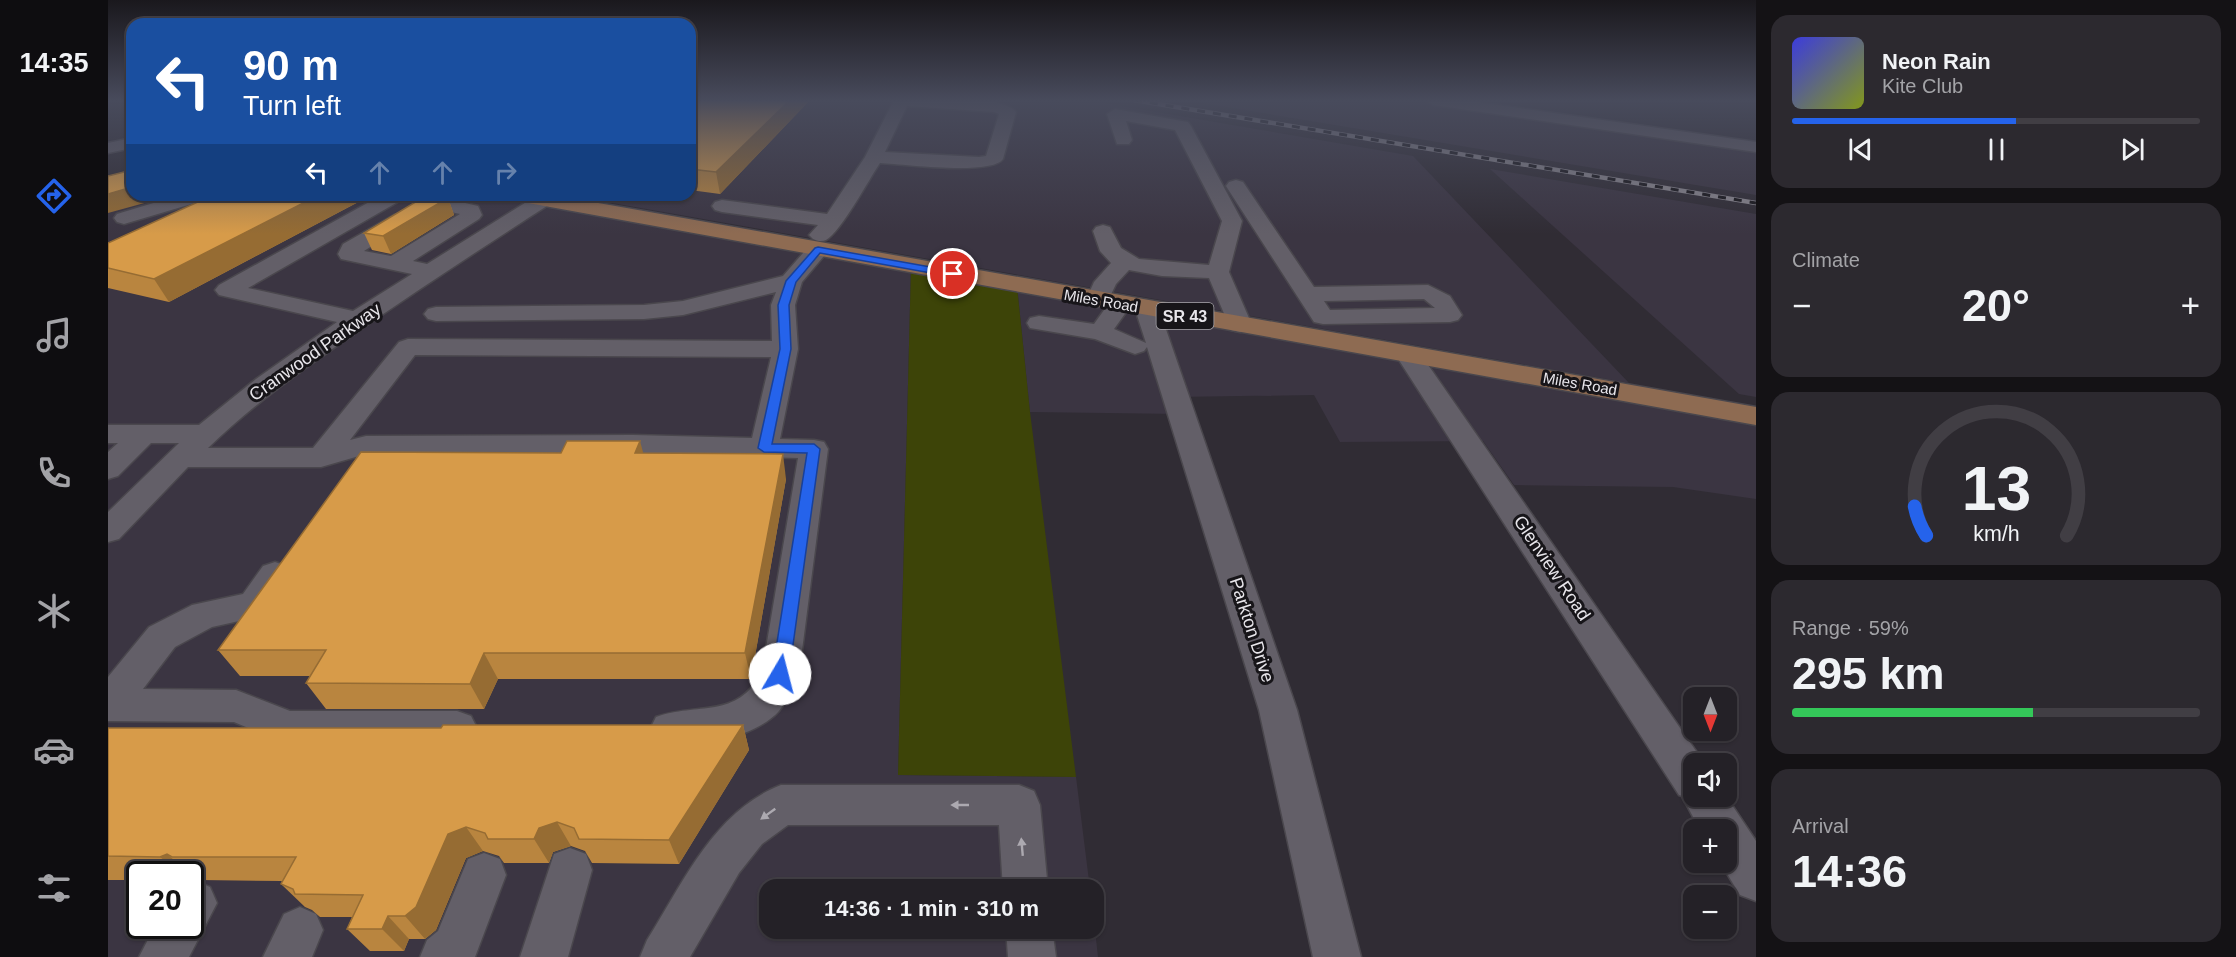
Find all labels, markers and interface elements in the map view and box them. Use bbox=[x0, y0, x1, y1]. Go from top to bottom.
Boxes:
icon: left bbox=[144, 42, 222, 120]
text: 90 m bbox=[243, 42, 339, 89]
text: 14:35 bbox=[19, 48, 89, 78]
text: Neon Rain bbox=[1882, 49, 1991, 74]
text: Kite Club bbox=[1882, 75, 1963, 97]
text: Turn left bbox=[243, 91, 341, 121]
icon: previous bbox=[1844, 133, 1877, 166]
icon: pause bbox=[1980, 133, 2013, 166]
icon: next bbox=[2116, 133, 2149, 166]
icon: left bbox=[300, 156, 333, 189]
icon: ahead bbox=[363, 156, 396, 189]
icon: ahead bbox=[426, 156, 459, 189]
icon: right bbox=[489, 156, 522, 189]
icon: directions bbox=[33, 175, 75, 217]
pin bbox=[927, 248, 978, 299]
text: Climate bbox=[1792, 249, 1860, 271]
icon: arrive bbox=[936, 257, 969, 290]
text: 20° bbox=[1962, 280, 2030, 331]
street label: Miles Road bbox=[1063, 286, 1140, 315]
text: − bbox=[1792, 287, 1811, 324]
text: + bbox=[2181, 287, 2200, 324]
street label: Cranwood Parkway bbox=[245, 299, 385, 405]
road number: SR 43 bbox=[1156, 303, 1214, 329]
icon: music bbox=[33, 314, 75, 356]
street label: Miles Road bbox=[1542, 369, 1619, 398]
icon: phone bbox=[33, 452, 75, 494]
text: 13 bbox=[1961, 454, 2031, 523]
street label: Glenview Road bbox=[1510, 512, 1594, 624]
text: km/h bbox=[1973, 522, 2019, 546]
street label: Parkton Drive bbox=[1226, 575, 1278, 685]
icon: climate bbox=[33, 590, 75, 632]
text: Range · 59% bbox=[1792, 617, 1909, 639]
position arrow bbox=[748, 642, 812, 706]
text: 295 km bbox=[1792, 648, 1945, 699]
north arrow bbox=[1683, 687, 1737, 741]
map controls bbox=[1683, 687, 1737, 939]
icon: car bbox=[33, 729, 75, 771]
button: sound bbox=[1683, 753, 1737, 807]
one-way arrow bbox=[951, 800, 970, 810]
one-way arrow bbox=[761, 808, 776, 820]
text: Arrival bbox=[1792, 815, 1849, 837]
button: + bbox=[1683, 819, 1737, 873]
one-way arrow bbox=[1017, 838, 1027, 857]
text: 14:36 bbox=[1792, 846, 1907, 897]
speed limit sign: 20 bbox=[126, 861, 204, 939]
icon: filters bbox=[33, 867, 75, 909]
button: − bbox=[1683, 885, 1737, 939]
text: 14:36 · 1 min · 310 m bbox=[824, 896, 1039, 921]

